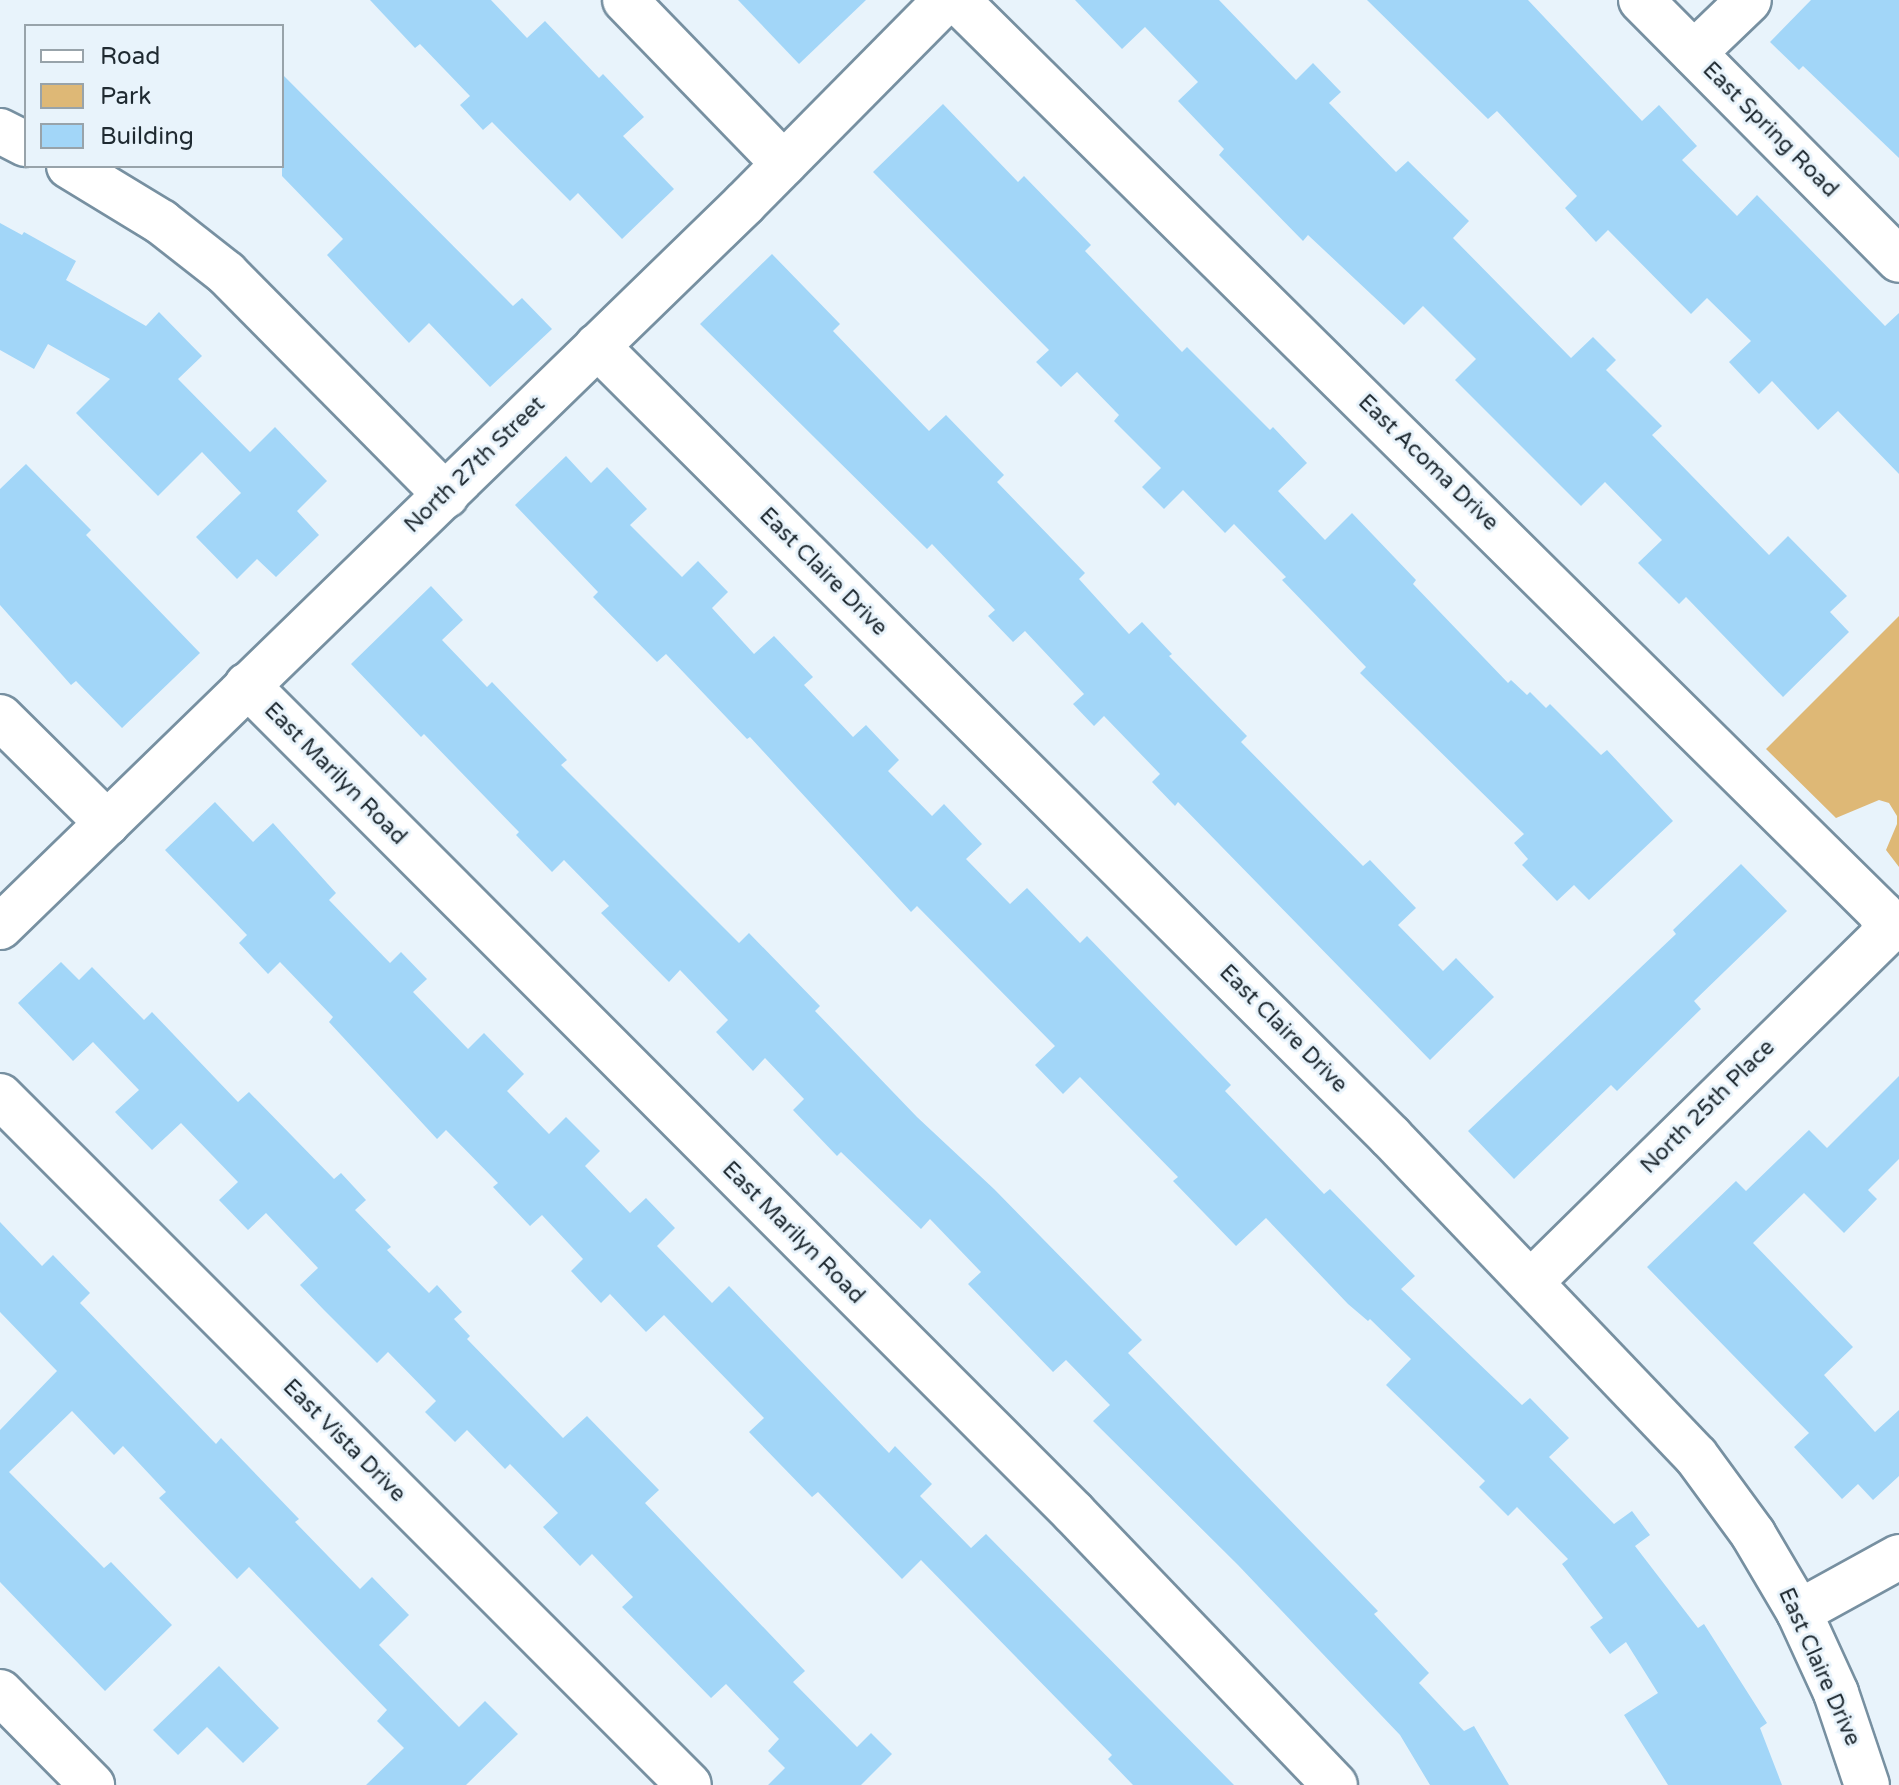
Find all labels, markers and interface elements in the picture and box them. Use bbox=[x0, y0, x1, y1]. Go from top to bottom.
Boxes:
legend bbox=[24, 24, 284, 168]
text: Road bbox=[100, 42, 160, 71]
street label: East Spring Road bbox=[1697, 57, 1843, 203]
text: Park bbox=[100, 82, 151, 111]
text: Building bbox=[100, 122, 194, 151]
street label: East Acoma Drive bbox=[1352, 389, 1504, 537]
street label: North 27th Street bbox=[399, 391, 551, 539]
street label: East Claire Drive bbox=[754, 503, 892, 641]
street label: East Marilyn Road bbox=[258, 697, 412, 851]
street label: East Claire Drive bbox=[1214, 960, 1352, 1098]
street label: North 25th Place bbox=[1636, 1035, 1780, 1179]
street label: East Marilyn Road bbox=[716, 1156, 870, 1310]
street label: East Vista Drive bbox=[277, 1374, 411, 1508]
street label: East Claire Drive bbox=[1772, 1584, 1866, 1750]

